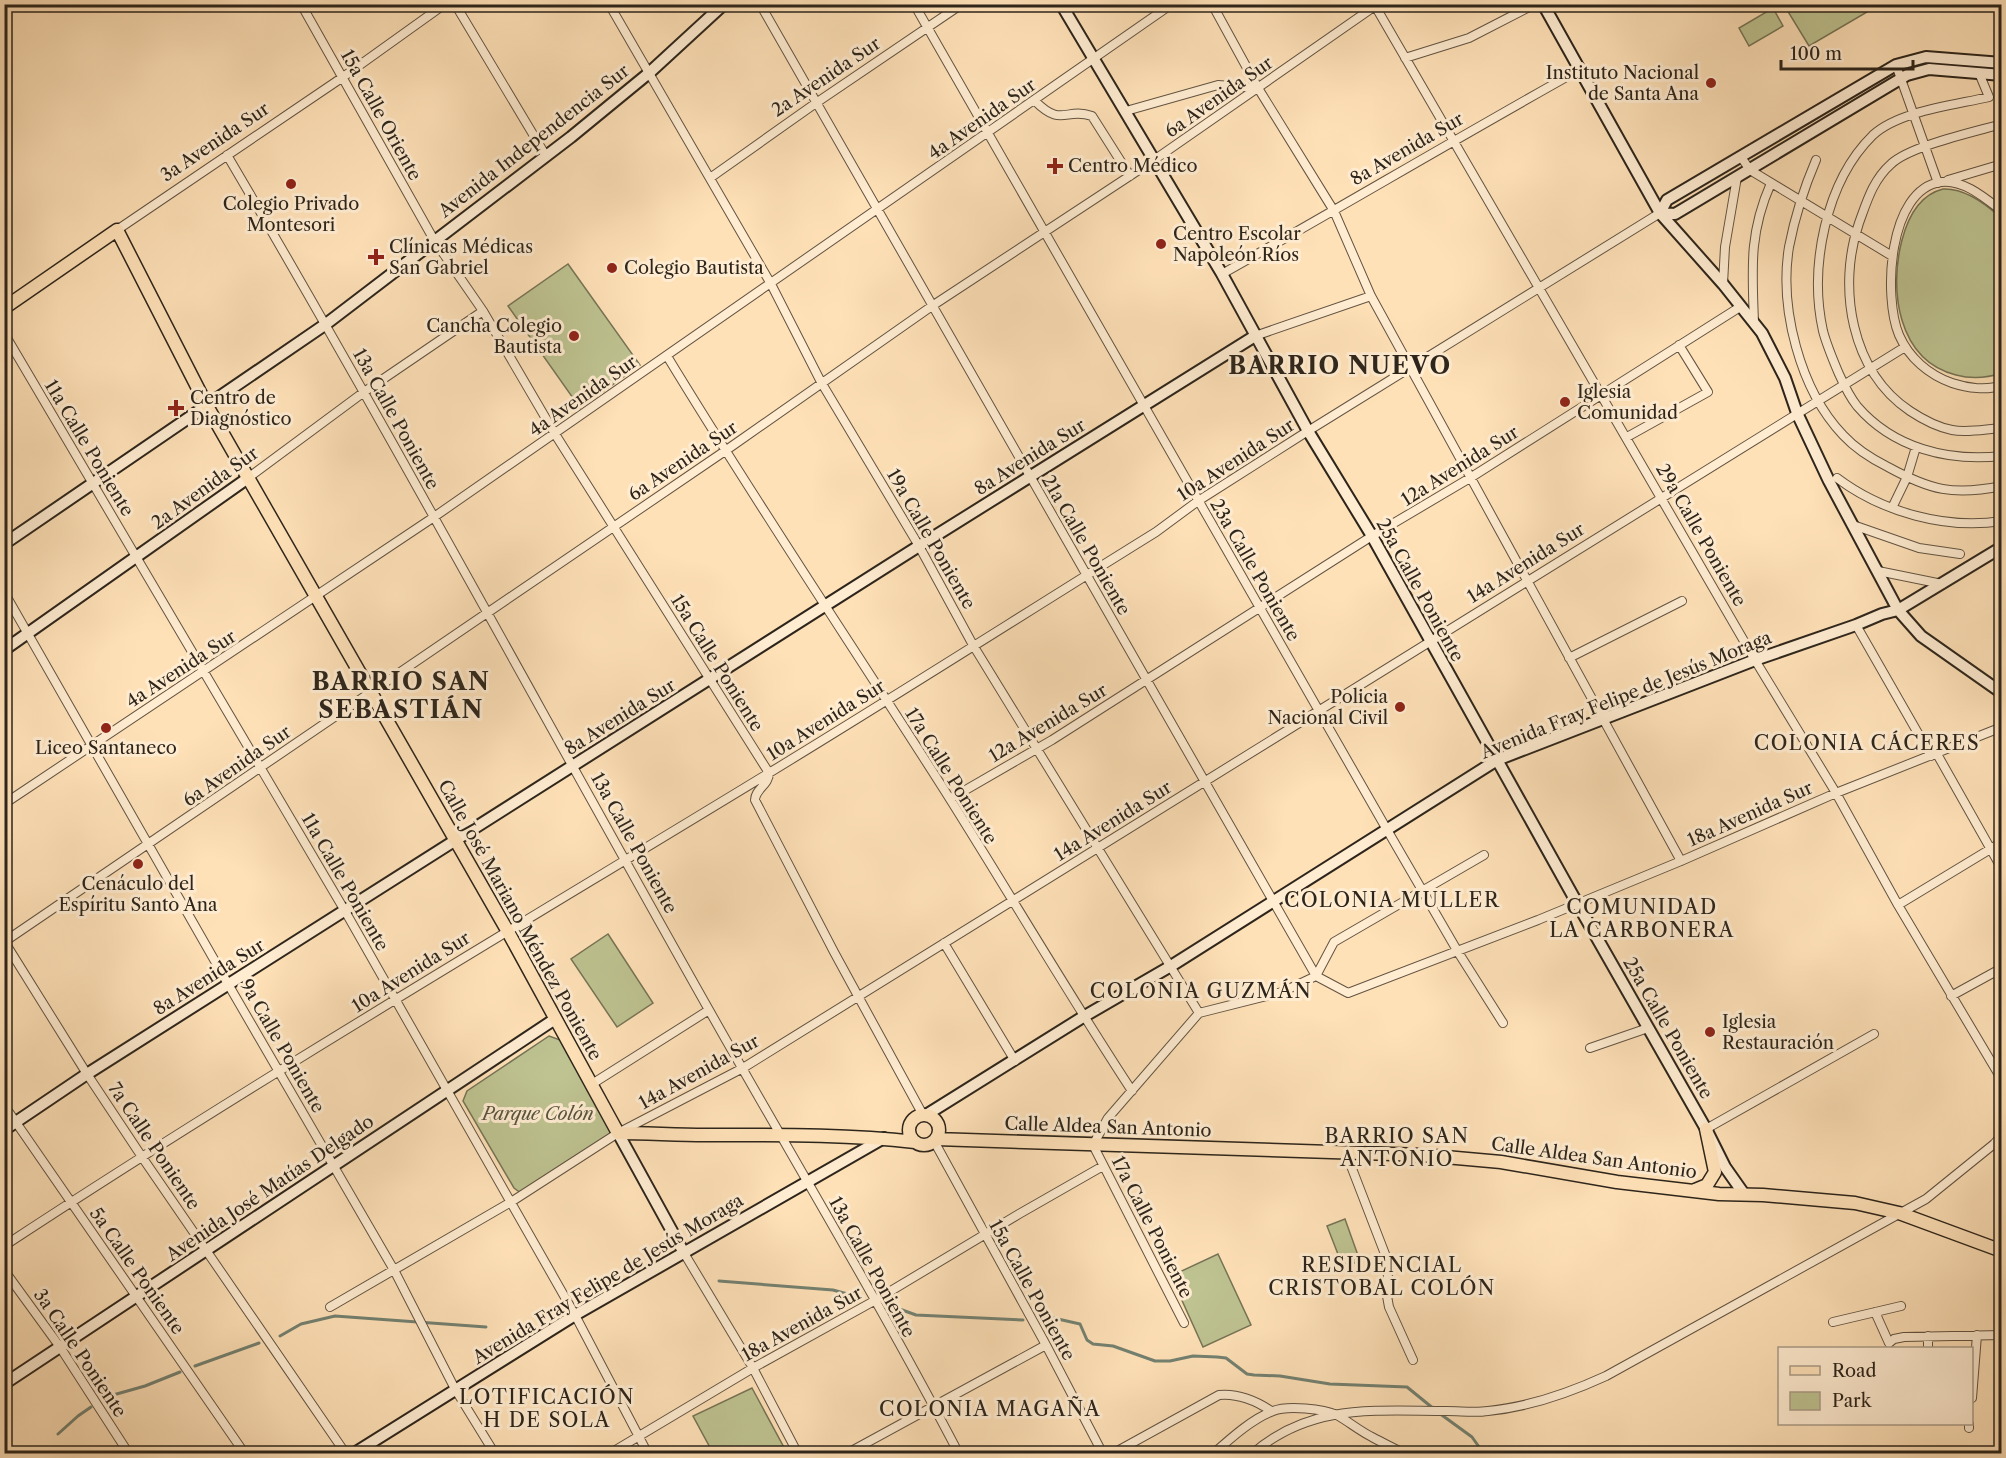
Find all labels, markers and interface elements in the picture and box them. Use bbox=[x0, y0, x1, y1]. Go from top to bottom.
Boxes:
street label: 2a Avenida Sur bbox=[767, 32, 885, 121]
scale bar bbox=[1781, 33, 1913, 71]
text: 100 m bbox=[1790, 43, 1842, 65]
street label: 15a Calle Oriente bbox=[336, 46, 426, 184]
street label: 6a Avenida Sur bbox=[1161, 51, 1278, 142]
street label: Avenida Independencia Sur bbox=[434, 60, 634, 223]
place label: Instituto Nacional de Santa Ana bbox=[1546, 62, 1700, 105]
street label: 4a Avenida Sur bbox=[924, 73, 1040, 164]
marker: Instituto Nacional de Santa Ana bbox=[1704, 76, 1718, 90]
street label: 3a Avenida Sur bbox=[157, 97, 274, 186]
street label: 8a Avenida Sur bbox=[1347, 108, 1468, 190]
place label: Centro Médico bbox=[1068, 155, 1198, 177]
marker: Centro Médico bbox=[1046, 157, 1064, 175]
marker: Colegio Privado Montesori bbox=[284, 177, 298, 191]
place label: Colegio Privado Montesori bbox=[223, 193, 359, 236]
place label: Centro Escolar Napoleón Ríos bbox=[1173, 223, 1301, 266]
place label: Clínicas Médicas San Gabriel bbox=[389, 236, 533, 279]
marker: Centro Escolar Napoleón Ríos bbox=[1154, 237, 1168, 251]
marker: Clínicas Médicas San Gabriel bbox=[367, 248, 385, 266]
place label: Colegio Bautista bbox=[624, 257, 764, 279]
marker: Colegio Bautista bbox=[605, 261, 619, 275]
place label: Cancha Colegio Bautista bbox=[426, 315, 563, 358]
marker: Cancha Colegio Bautista bbox=[567, 329, 581, 343]
street label: 13a Calle Poniente bbox=[348, 345, 444, 493]
street label: 4a Avenida Sur bbox=[525, 350, 641, 441]
district label: BARRIO NUEVO bbox=[1228, 351, 1452, 380]
street label: 11a Calle Poniente bbox=[40, 376, 138, 520]
place label: Iglesia Comunidad bbox=[1577, 381, 1678, 424]
place label: Centro de Diagnóstico bbox=[190, 387, 291, 430]
marker: Iglesia Comunidad bbox=[1558, 395, 1572, 409]
marker: Centro de Diagnóstico bbox=[167, 399, 185, 417]
street label: 8a Avenida Sur bbox=[970, 414, 1090, 500]
street label: 10a Avenida Sur bbox=[1173, 414, 1299, 506]
street label: 6a Avenida Sur bbox=[624, 416, 742, 506]
street label: 12a Avenida Sur bbox=[1397, 421, 1523, 511]
street label: 2a Avenida Sur bbox=[147, 442, 263, 534]
street label: 29a Calle Poniente bbox=[1651, 460, 1751, 610]
street label: 19a Calle Poniente bbox=[882, 465, 980, 613]
street label: 21a Calle Poniente bbox=[1037, 471, 1135, 619]
street label: 23a Calle Poniente bbox=[1205, 495, 1305, 645]
street label: 25a Calle Poniente bbox=[1372, 515, 1468, 665]
street label: 14a Avenida Sur bbox=[1463, 518, 1589, 608]
street label: 15a Calle Poniente bbox=[666, 590, 768, 736]
street label: 4a Avenida Sur bbox=[122, 625, 240, 713]
street label: Avenida Fray Felipe de Jesús Moraga bbox=[1476, 626, 1775, 764]
district label: BARRIO SAN SEBASTIÁN bbox=[312, 667, 490, 724]
street label: 8a Avenida Sur bbox=[560, 674, 680, 760]
street label: 10a Avenida Sur bbox=[763, 675, 889, 765]
street label: 12a Avenida Sur bbox=[985, 679, 1111, 767]
place label: Policia Nacional Civil bbox=[1267, 686, 1388, 729]
marker: Policia Nacional Civil bbox=[1393, 700, 1407, 714]
street label: 17a Calle Poniente bbox=[900, 704, 1002, 848]
street label: 6a Avenida Sur bbox=[179, 720, 296, 811]
marker: Liceo Santaneco bbox=[99, 721, 113, 735]
district label: COLONIA CÁCERES bbox=[1754, 730, 1980, 755]
place label: Liceo Santaneco bbox=[35, 737, 177, 759]
street label: 13a Calle Poniente bbox=[586, 769, 682, 917]
street label: Calle José Mariano Méndez Poniente bbox=[433, 776, 607, 1064]
street label: 14a Avenida Sur bbox=[1050, 776, 1176, 866]
street label: 18a Avenida Sur bbox=[1684, 776, 1816, 851]
street label: 11a Calle Poniente bbox=[297, 809, 393, 955]
marker: Cenáculo del Espíritu Santo Ana bbox=[131, 857, 145, 871]
place label: Cenáculo del Espíritu Santo Ana bbox=[58, 873, 218, 916]
district label: COLONIA MULLER bbox=[1284, 888, 1500, 912]
district label: COMUNIDAD LA CARBONERA bbox=[1549, 895, 1735, 942]
street label: 10a Avenida Sur bbox=[348, 927, 474, 1017]
street label: 8a Avenida Sur bbox=[149, 934, 269, 1020]
street label: 25a Calle Poniente bbox=[1618, 953, 1718, 1103]
street label: 9a Calle Poniente bbox=[235, 975, 329, 1117]
district label: COLONIA GUZMÁN bbox=[1090, 978, 1312, 1003]
place label: Iglesia Restauración bbox=[1722, 1011, 1834, 1054]
marker: Iglesia Restauración bbox=[1703, 1025, 1717, 1039]
street label: 14a Avenida Sur bbox=[635, 1030, 763, 1114]
street label: 7a Calle Poniente bbox=[103, 1078, 205, 1214]
park label: Parque Colón bbox=[480, 1103, 594, 1125]
street label: Avenida José Matías Delgado bbox=[161, 1110, 378, 1266]
street label: Calle Aldea San Antonio bbox=[1004, 1112, 1212, 1142]
district label: BARRIO SAN ANTONIO bbox=[1325, 1124, 1469, 1171]
street label: Calle Aldea San Antonio bbox=[1490, 1133, 1698, 1183]
street label: 17a Calle Poniente bbox=[1107, 1152, 1197, 1302]
street label: Avenida Fray Felipe de Jesús Moraga bbox=[468, 1189, 748, 1369]
street label: 13a Calle Poniente bbox=[824, 1193, 920, 1341]
street label: 5a Calle Poniente bbox=[85, 1203, 189, 1339]
street label: 15a Calle Poniente bbox=[984, 1216, 1080, 1364]
district label: RESIDENCIAL CRISTOBAL COLÓN bbox=[1268, 1253, 1496, 1300]
street label: 18a Avenida Sur bbox=[738, 1282, 866, 1366]
street label: 3a Calle Poniente bbox=[29, 1285, 131, 1421]
legend bbox=[1778, 1347, 1973, 1425]
text: Road bbox=[1832, 1360, 1877, 1382]
district label: LOTIFICACIÓN H DE SOLA bbox=[459, 1384, 635, 1432]
text: Park bbox=[1832, 1390, 1873, 1412]
district label: COLONIA MAGAÑA bbox=[879, 1396, 1101, 1421]

